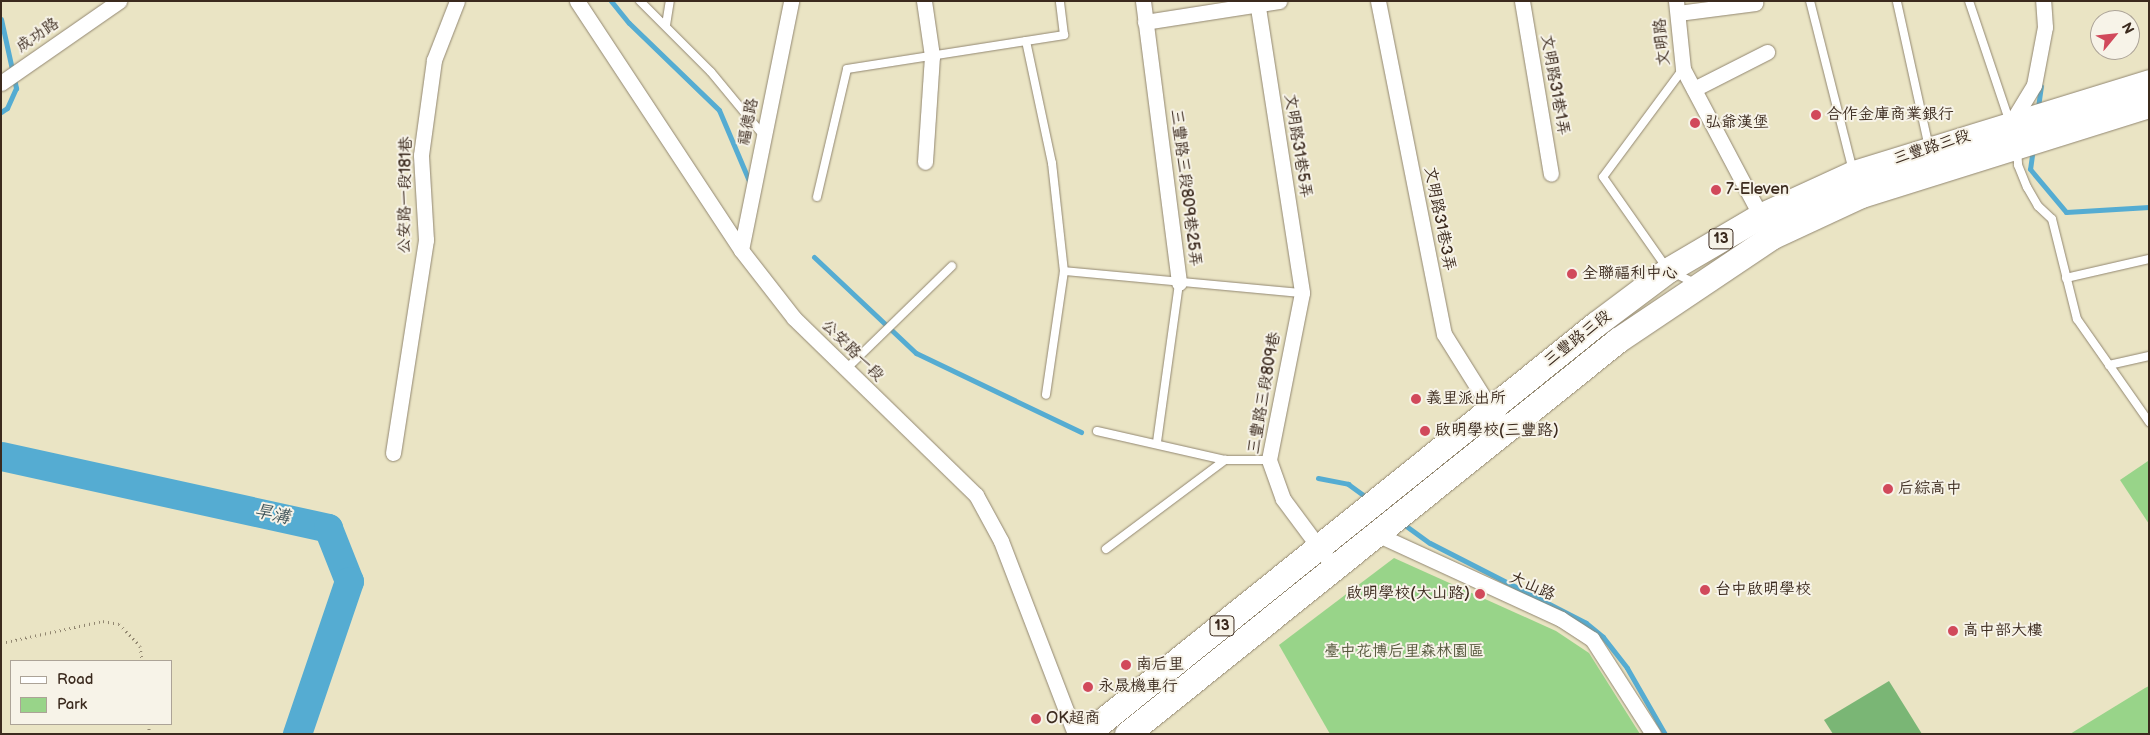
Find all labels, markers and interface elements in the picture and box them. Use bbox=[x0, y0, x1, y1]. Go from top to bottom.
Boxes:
north arrow bbox=[2090, 10, 2140, 60]
street label: 成功路 bbox=[13, 14, 63, 58]
street label: 文明路 bbox=[1651, 17, 1675, 67]
text: N bbox=[2118, 20, 2138, 37]
street label: 文明路31巷1弄 bbox=[1536, 33, 1572, 137]
street label: 文明路31巷5弄 bbox=[1279, 93, 1315, 199]
street label: 福德路 bbox=[735, 97, 763, 147]
place label: 合作金庫商業銀行 bbox=[1826, 105, 1954, 125]
street label: 三豐路三段809巷25弄 bbox=[1166, 108, 1204, 268]
marker: 合作金庫商業銀行 bbox=[1810, 109, 1822, 121]
place label: 弘爺漢堡 bbox=[1705, 113, 1769, 133]
marker: 弘爺漢堡 bbox=[1689, 117, 1701, 129]
street label: 三豐路三段 bbox=[1891, 127, 1973, 169]
street label: 公安路一段181巷 bbox=[395, 136, 417, 254]
street label: 文明路31巷3弄 bbox=[1419, 165, 1459, 273]
place label: 7-Eleven bbox=[1726, 180, 1789, 200]
marker: 7-Eleven bbox=[1710, 184, 1722, 196]
road number: 13 bbox=[1707, 226, 1735, 252]
place label: 全聯福利中心 bbox=[1582, 264, 1678, 284]
marker: 全聯福利中心 bbox=[1566, 268, 1578, 280]
street label: 三豐路三段 bbox=[1541, 307, 1615, 371]
street label: 公安路一段 bbox=[817, 316, 887, 386]
street label: 三豐路三段809巷 bbox=[1245, 330, 1285, 456]
place label: 義里派出所 bbox=[1426, 389, 1506, 409]
marker: 義里派出所 bbox=[1410, 393, 1422, 405]
place label: 啟明學校(三豐路) bbox=[1435, 421, 1559, 441]
marker: 啟明學校(三豐路) bbox=[1419, 425, 1431, 437]
place label: 后綜高中 bbox=[1898, 479, 1962, 499]
marker: 后綜高中 bbox=[1882, 483, 1894, 495]
water label: 旱溝 bbox=[252, 501, 292, 529]
street label: 大山路 bbox=[1506, 568, 1558, 606]
place label: 台中啟明學校 bbox=[1715, 580, 1811, 600]
place label: 啟明學校(大山路) bbox=[1346, 584, 1470, 604]
marker: 台中啟明學校 bbox=[1699, 584, 1711, 596]
marker: 啟明學校(大山路) bbox=[1474, 588, 1486, 600]
road number: 13 bbox=[1208, 614, 1236, 638]
place label: 高中部大樓 bbox=[1963, 621, 2043, 641]
marker: 高中部大樓 bbox=[1947, 625, 1959, 637]
park label: 臺中花博后里森林園區 bbox=[1324, 642, 1484, 662]
place label: 南后里 bbox=[1136, 655, 1184, 675]
marker: 南后里 bbox=[1120, 659, 1132, 671]
legend bbox=[10, 660, 172, 725]
text: Road bbox=[57, 670, 93, 689]
place label: 永晟機車行 bbox=[1098, 677, 1178, 697]
marker: 永晟機車行 bbox=[1082, 681, 1094, 693]
text: Park bbox=[57, 695, 87, 714]
place label: OK超商 bbox=[1046, 709, 1101, 729]
marker: OK超商 bbox=[1030, 713, 1042, 725]

